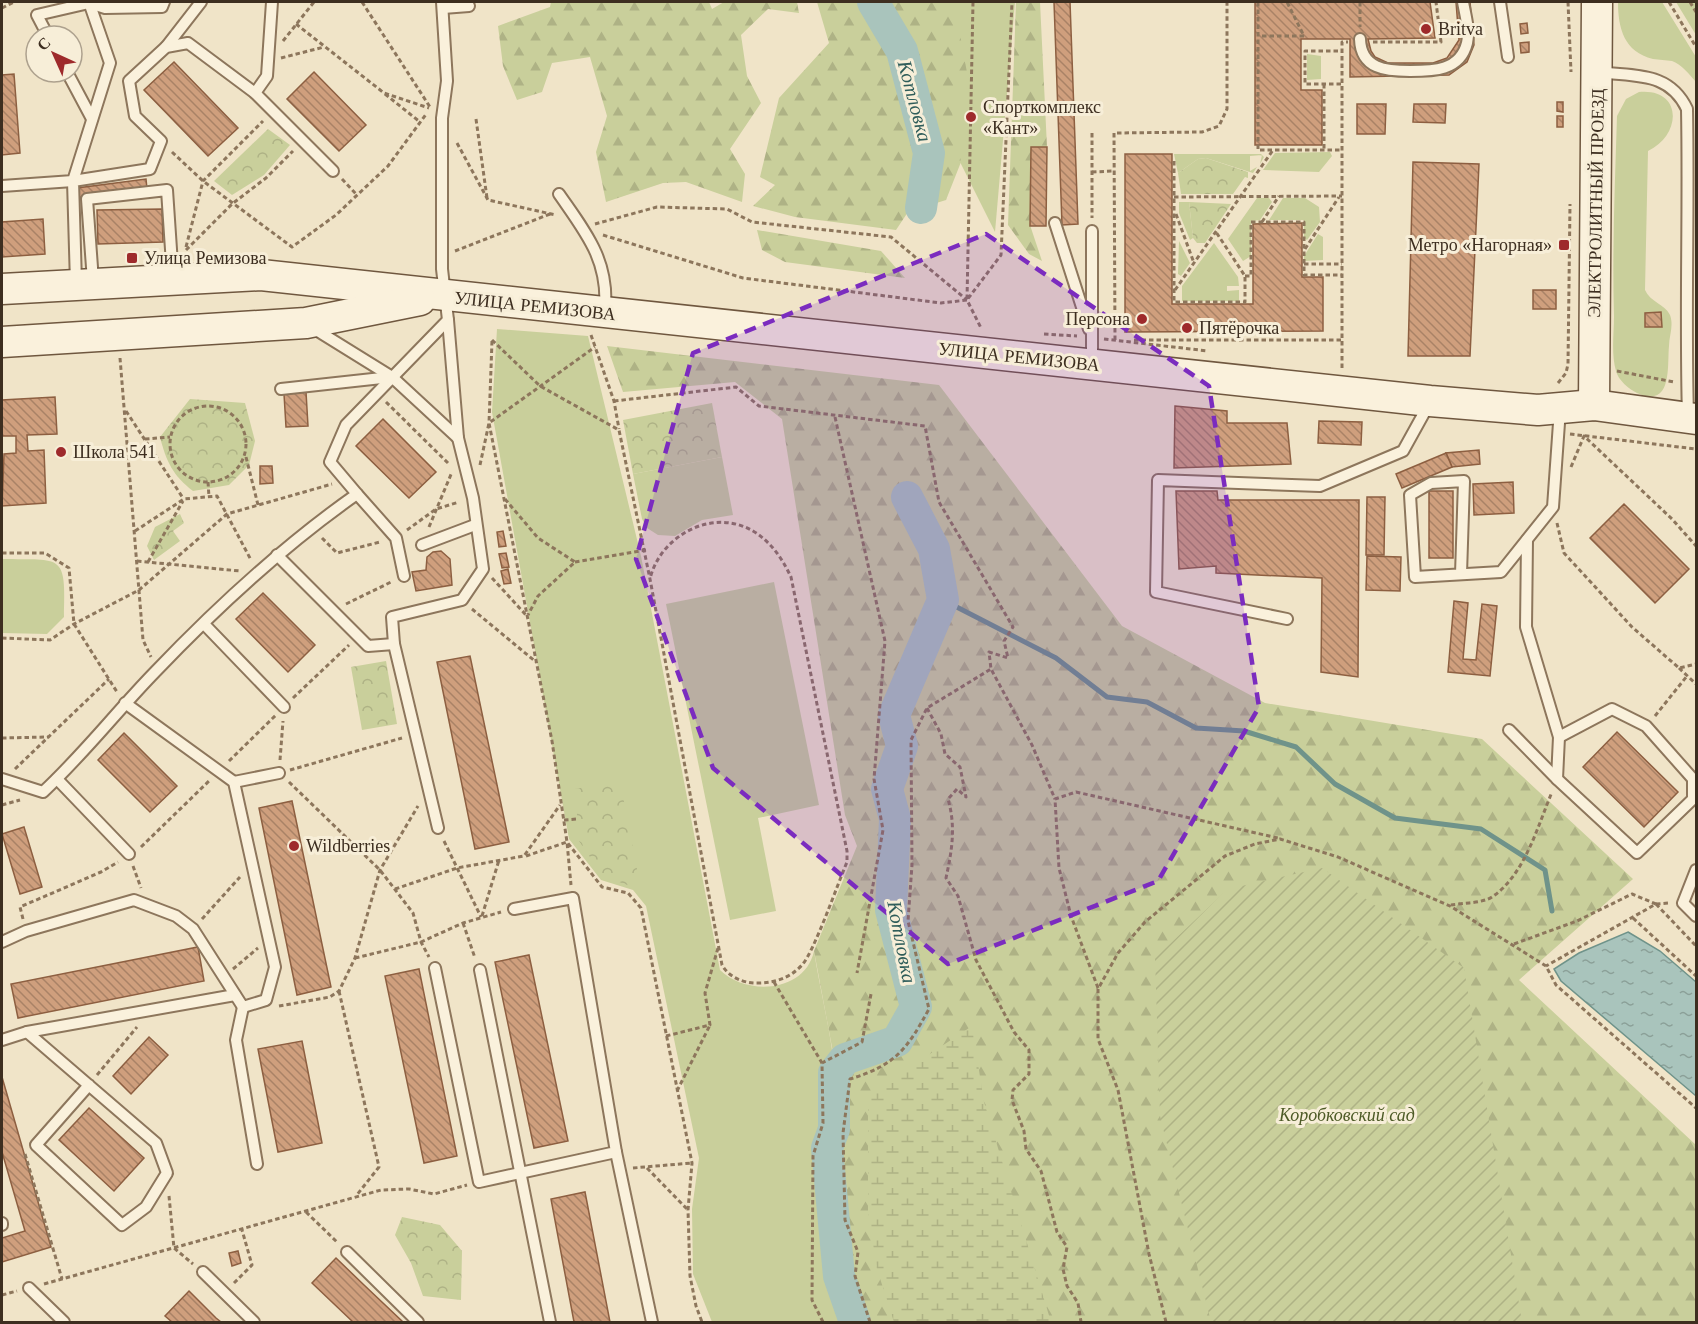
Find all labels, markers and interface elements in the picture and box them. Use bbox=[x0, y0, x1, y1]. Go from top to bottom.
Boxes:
place label: Britva bbox=[1438, 19, 1483, 39]
marker: Britva bbox=[1419, 22, 1433, 36]
north arrow bbox=[24, 24, 84, 84]
text: С bbox=[34, 34, 54, 54]
water label: Котловка bbox=[893, 57, 936, 144]
street label: ЭЛЕКТРОЛИТНЫЙ ПРОЕЗД bbox=[1584, 88, 1608, 318]
place label: Спорткомплекс «Кант» bbox=[983, 97, 1101, 138]
marker: Спорткомплекс «Кант» bbox=[964, 110, 978, 124]
place label: Метро «Нагорная» bbox=[1408, 235, 1552, 255]
marker: Метро «Нагорная» bbox=[1557, 238, 1571, 252]
place label: Улица Ремизова bbox=[144, 248, 267, 268]
marker: Улица Ремизова bbox=[125, 251, 139, 265]
street label: УЛИЦА РЕМИЗОВА bbox=[453, 288, 617, 324]
place label: Персона bbox=[1065, 309, 1130, 329]
marker: Персона bbox=[1135, 312, 1149, 326]
place label: Пятёрочка bbox=[1199, 318, 1279, 338]
marker: Пятёрочка bbox=[1180, 321, 1194, 335]
street label: УЛИЦА РЕМИЗОВА bbox=[937, 339, 1101, 375]
place label: Школа 541 bbox=[73, 442, 156, 462]
marker: Школа 541 bbox=[54, 445, 68, 459]
place label: Wildberries bbox=[306, 836, 390, 856]
marker: Wildberries bbox=[287, 839, 301, 853]
water label: Котловка bbox=[883, 898, 921, 985]
park label: Коробковский сад bbox=[1278, 1105, 1415, 1125]

